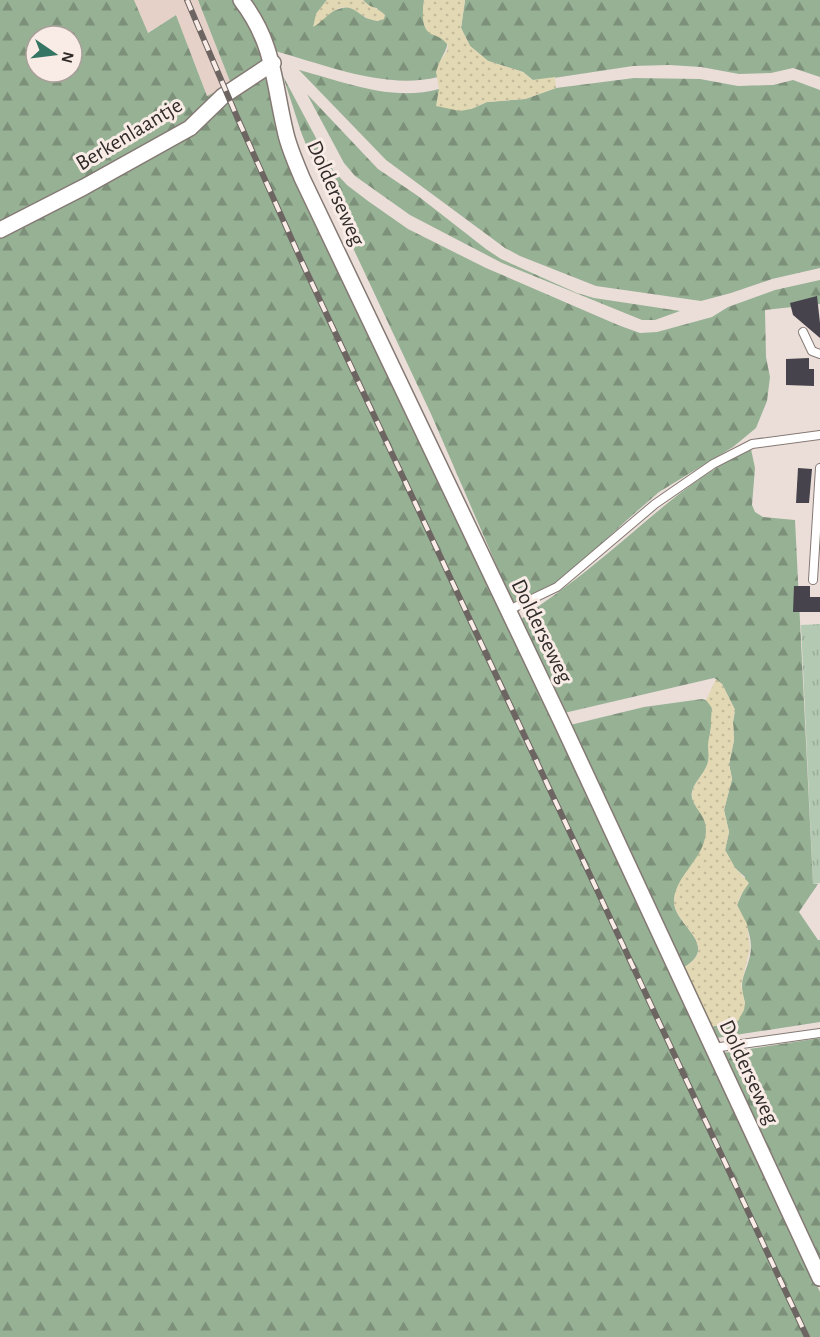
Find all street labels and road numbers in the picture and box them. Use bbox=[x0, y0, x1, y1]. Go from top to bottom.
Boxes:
street label: Berkenlaantje bbox=[72, 94, 186, 174]
street label: Dolderseweg bbox=[303, 137, 369, 249]
street label: Dolderseweg bbox=[507, 576, 577, 687]
street label: Dolderseweg bbox=[715, 1016, 783, 1128]

